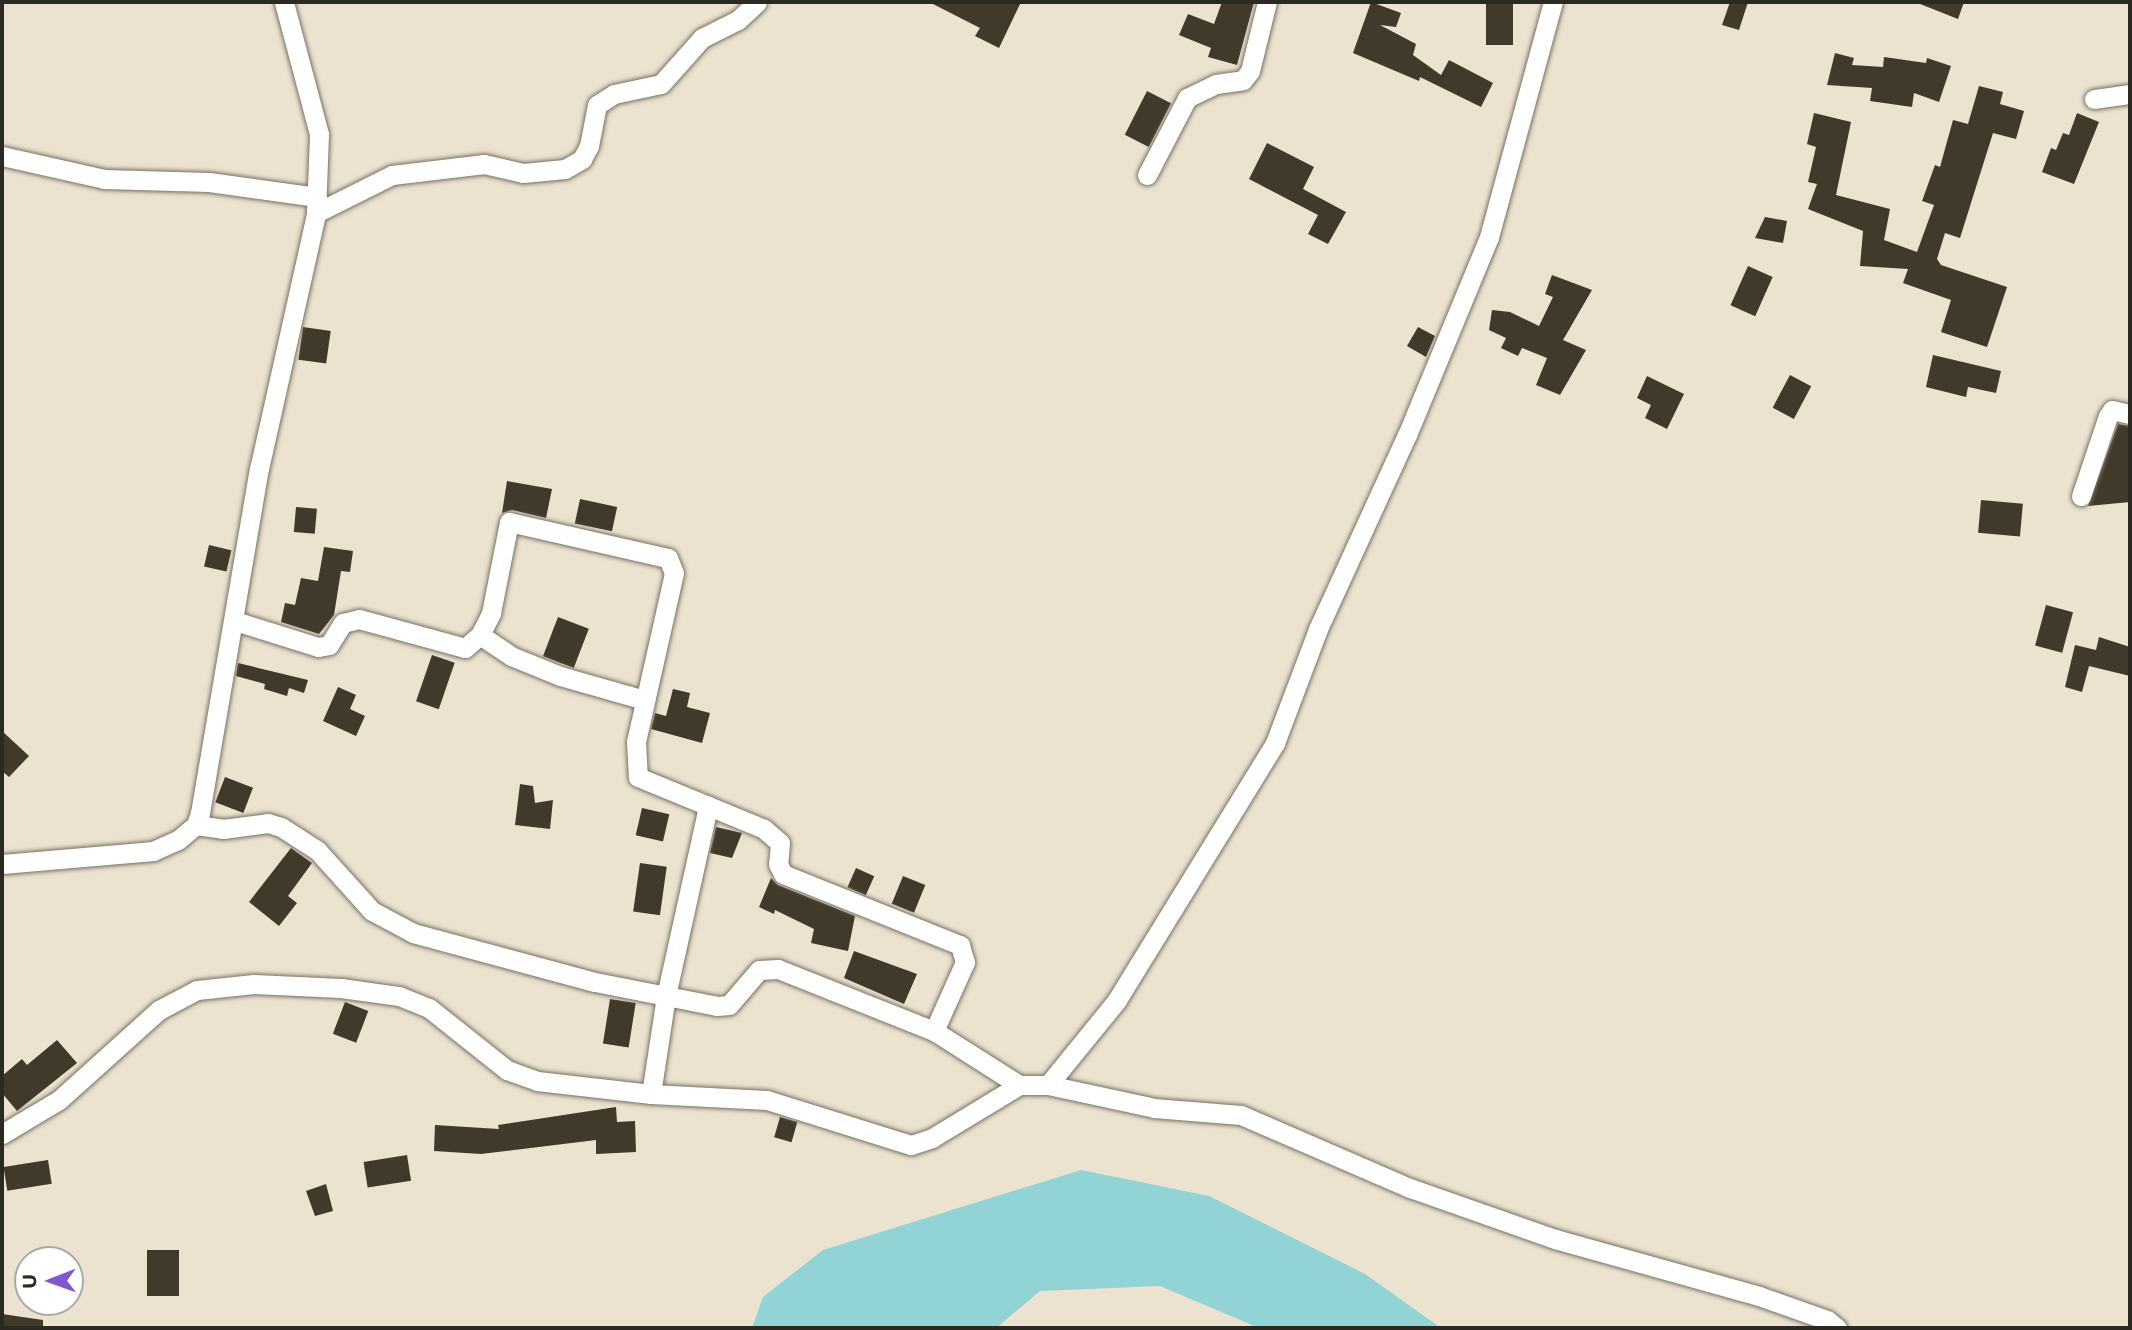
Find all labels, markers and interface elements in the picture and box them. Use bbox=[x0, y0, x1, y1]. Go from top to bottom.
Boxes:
north arrow bbox=[14, 1246, 84, 1316]
text: U bbox=[18, 1274, 41, 1289]

